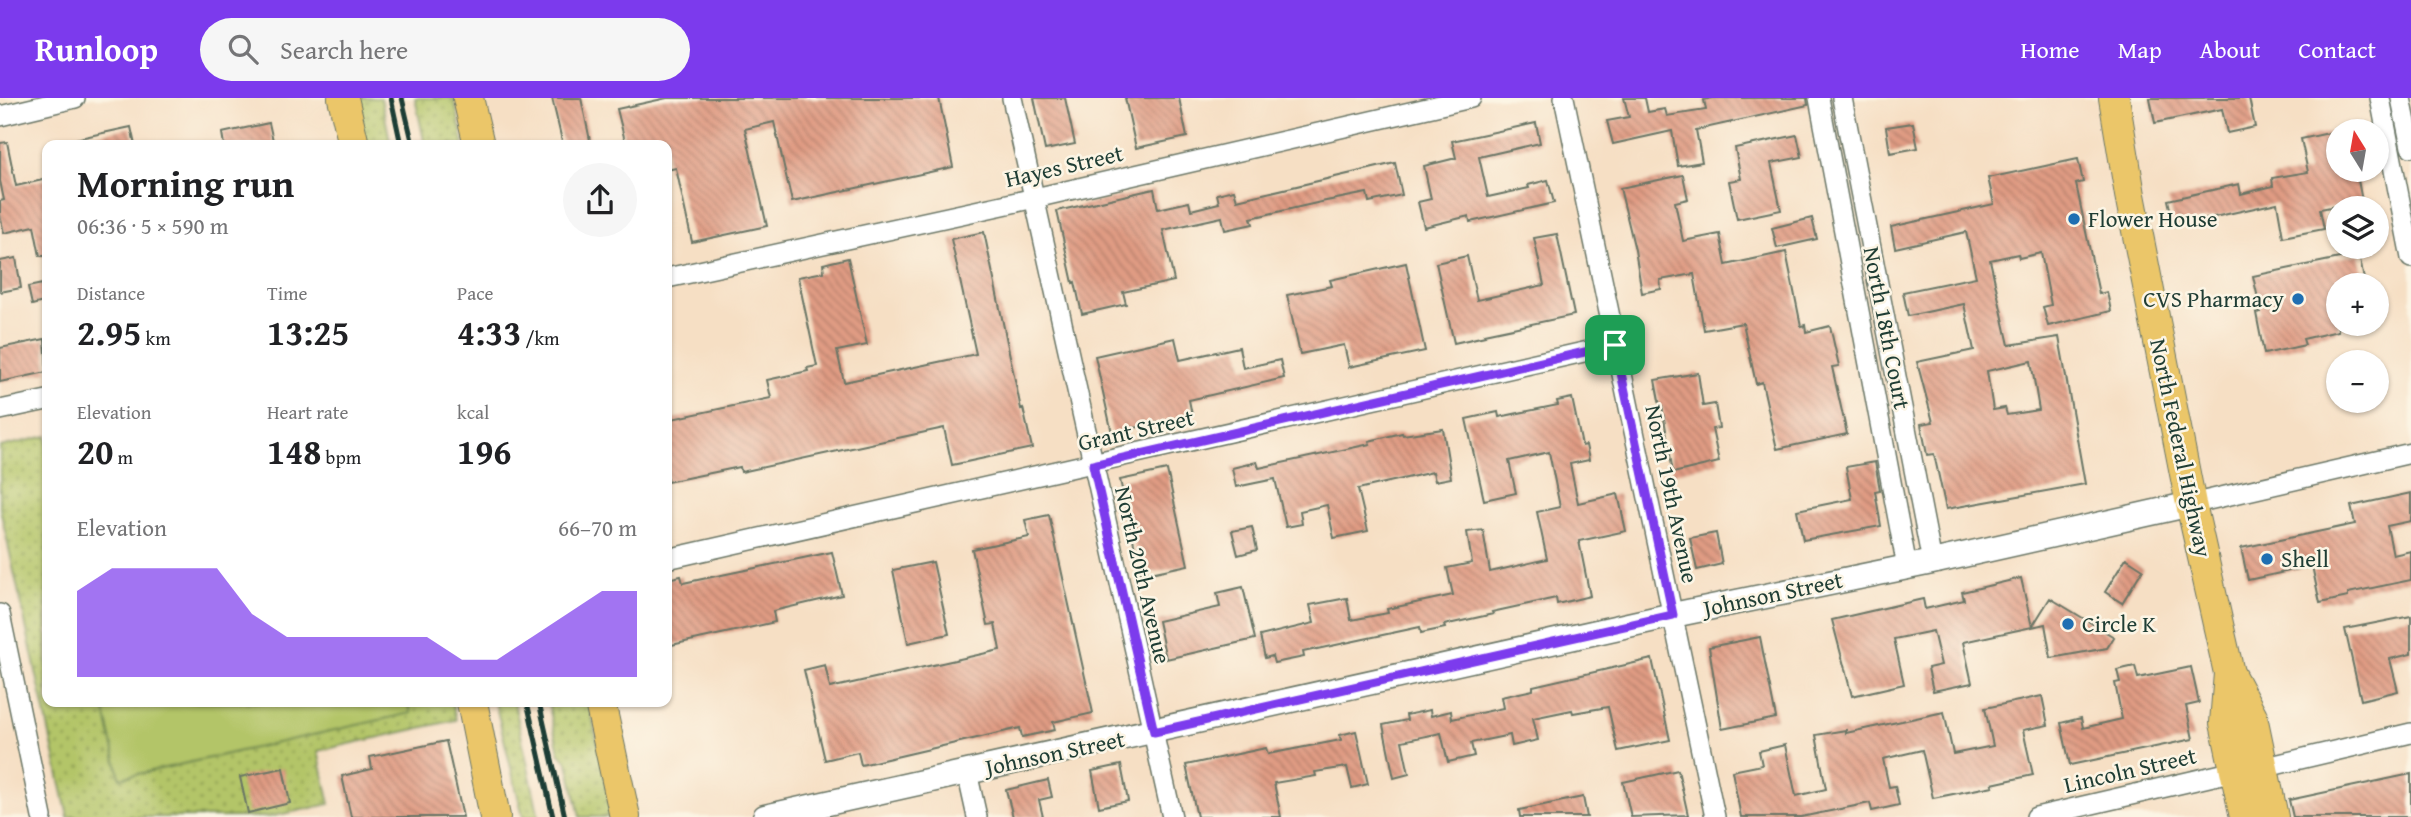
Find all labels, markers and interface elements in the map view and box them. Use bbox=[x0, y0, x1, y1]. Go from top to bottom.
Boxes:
search box bbox=[200, 18, 690, 81]
text: Runloop bbox=[35, 25, 158, 73]
icon: search bbox=[224, 30, 262, 68]
text: Search here bbox=[280, 30, 408, 69]
text: Home bbox=[2021, 32, 2080, 67]
text: Map bbox=[2118, 32, 2162, 67]
text: About bbox=[2200, 32, 2260, 67]
text: Contact bbox=[2298, 32, 2376, 67]
north arrow bbox=[2326, 119, 2389, 182]
map controls bbox=[2326, 119, 2389, 413]
street label: Hayes Street bbox=[1002, 136, 1126, 195]
text: Morning run bbox=[77, 155, 294, 211]
button: share bbox=[563, 163, 637, 237]
button: layers bbox=[2326, 196, 2389, 259]
place label: Flower House bbox=[2088, 202, 2218, 235]
text: 06:36 · 5 × 590 m bbox=[77, 209, 229, 242]
marker: Flower House bbox=[2066, 211, 2082, 227]
street label: North 18th Court bbox=[1856, 244, 1919, 412]
button: + bbox=[2326, 273, 2389, 336]
text: Distance bbox=[77, 279, 145, 307]
text: Time bbox=[267, 279, 307, 307]
text: Pace bbox=[457, 279, 494, 307]
place label: CVS Pharmacy bbox=[2143, 282, 2285, 315]
marker: CVS Pharmacy bbox=[2290, 291, 2306, 307]
text: 2.95 bbox=[77, 307, 141, 358]
text: 13:25 bbox=[267, 307, 349, 358]
text: 4:33 bbox=[457, 307, 521, 358]
pin bbox=[1585, 315, 1645, 375]
text: km bbox=[141, 324, 171, 352]
text: /km bbox=[521, 324, 560, 352]
icon: arrive bbox=[1596, 326, 1634, 364]
street label: North Federal Highway bbox=[2142, 336, 2221, 561]
button: − bbox=[2326, 350, 2389, 413]
text: Elevation bbox=[77, 398, 151, 426]
text: Heart rate bbox=[267, 398, 348, 426]
text: kcal bbox=[457, 398, 489, 426]
street label: Grant Street bbox=[1075, 400, 1197, 459]
street label: North 19th Avenue bbox=[1638, 402, 1707, 586]
text: 20 bbox=[77, 426, 113, 477]
text: 148 bbox=[267, 426, 321, 477]
text: 196 bbox=[457, 426, 511, 477]
text: m bbox=[113, 443, 133, 471]
text: bpm bbox=[321, 443, 361, 471]
street label: North 20th Avenue bbox=[1107, 483, 1180, 667]
text: Elevation bbox=[77, 511, 167, 544]
text: 66–70 m bbox=[558, 511, 637, 544]
place label: Shell bbox=[2281, 542, 2329, 575]
marker: Shell bbox=[2259, 551, 2275, 567]
street label: Johnson Street bbox=[1697, 563, 1846, 625]
place label: Circle K bbox=[2082, 607, 2156, 640]
marker: Circle K bbox=[2060, 616, 2076, 632]
street label: Johnson Street bbox=[979, 722, 1128, 784]
street label: Lincoln Street bbox=[2060, 738, 2199, 801]

